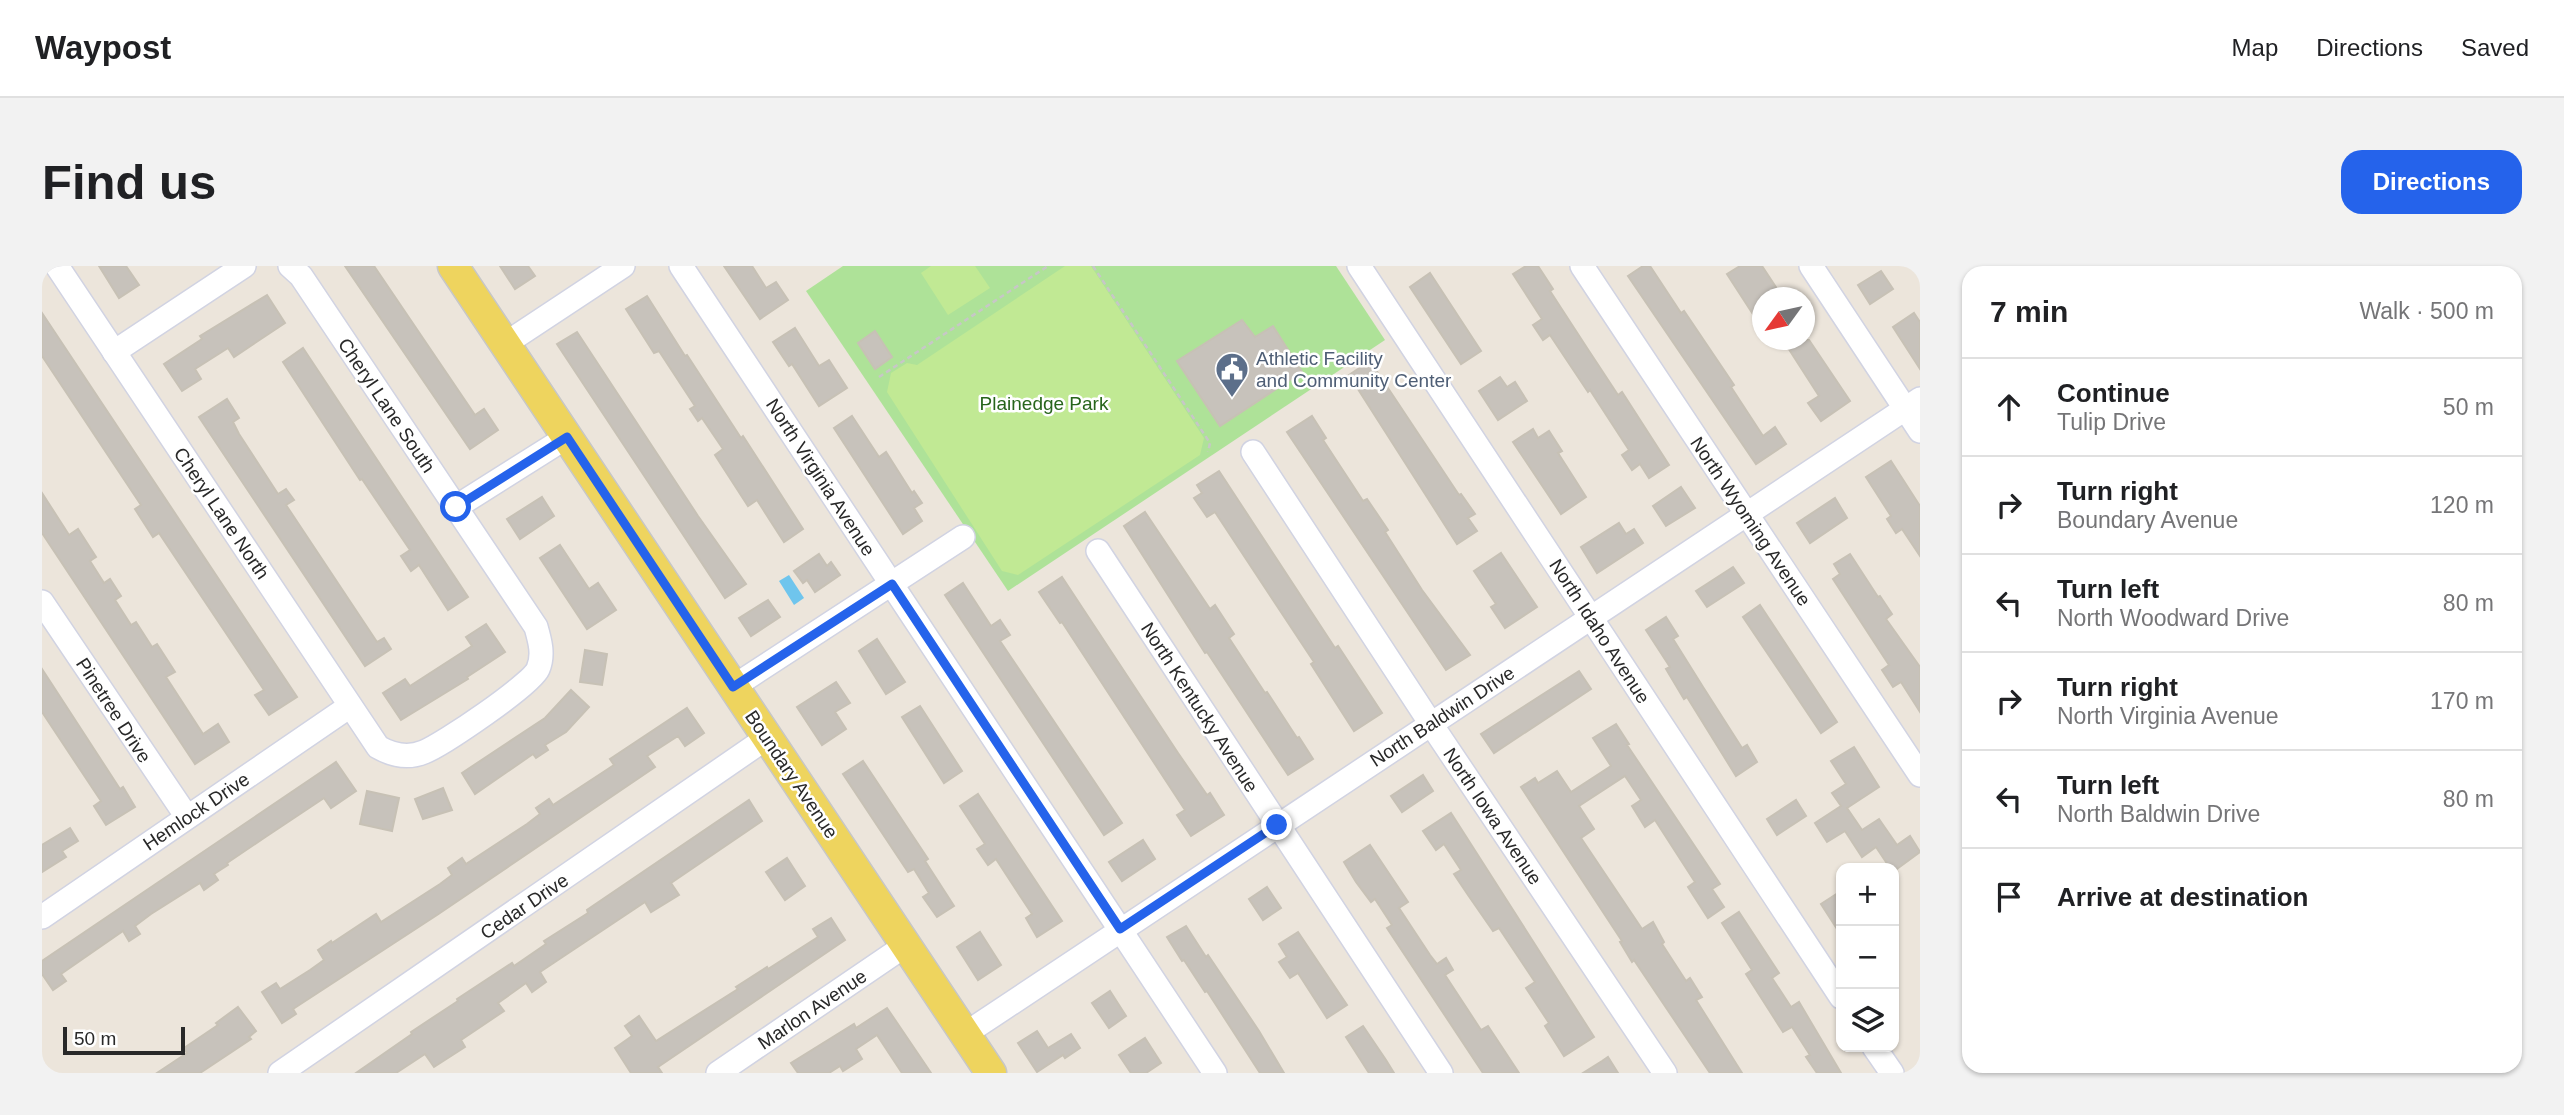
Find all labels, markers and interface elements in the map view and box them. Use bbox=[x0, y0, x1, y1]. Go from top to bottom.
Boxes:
text: Waypost bbox=[35, 29, 171, 66]
text: Map bbox=[2232, 34, 2278, 61]
text: Directions bbox=[2316, 34, 2423, 61]
text: Saved bbox=[2461, 34, 2529, 61]
button: Directions bbox=[2341, 150, 2522, 214]
text: Find us bbox=[42, 155, 216, 209]
north arrow bbox=[1752, 287, 1815, 350]
text: 7 min bbox=[1990, 295, 2068, 328]
text: Walk · 500 m bbox=[2359, 298, 2494, 324]
street label: Cheryl Lane South bbox=[334, 334, 439, 476]
place label: Athletic Facility and Community Center bbox=[1256, 348, 1452, 391]
public building icon: Athletic Facility and Community Center bbox=[1213, 350, 1251, 399]
text: Continue bbox=[2057, 378, 2170, 408]
icon: ahead bbox=[1990, 388, 2028, 426]
park label: Plainedge Park bbox=[980, 393, 1109, 414]
text: 50 m bbox=[2443, 394, 2494, 420]
street label: North Virginia Avenue bbox=[762, 395, 879, 560]
text: Tulip Drive bbox=[2057, 409, 2166, 435]
street label: North Wyoming Avenue bbox=[1686, 433, 1815, 610]
street label: Cheryl Lane North bbox=[170, 443, 273, 583]
text: Turn right bbox=[2057, 476, 2178, 506]
icon: right bbox=[1990, 486, 2028, 524]
route start bbox=[440, 491, 471, 522]
text: 120 m bbox=[2430, 492, 2494, 518]
text: Boundary Avenue bbox=[2057, 507, 2238, 533]
street label: North Idaho Avenue bbox=[1545, 555, 1654, 707]
text: Turn left bbox=[2057, 574, 2159, 604]
icon: left bbox=[1990, 584, 2028, 622]
text: 80 m bbox=[2443, 590, 2494, 616]
text: North Woodward Drive bbox=[2057, 605, 2289, 631]
street label: North Kentucky Avenue bbox=[1137, 618, 1262, 796]
street label: Pinetree Drive bbox=[72, 654, 155, 766]
street label: North Baldwin Drive bbox=[1366, 662, 1518, 771]
text: Turn right bbox=[2057, 672, 2178, 702]
icon: right bbox=[1990, 682, 2028, 720]
text: 170 m bbox=[2430, 688, 2494, 714]
text: North Virginia Avenue bbox=[2057, 703, 2279, 729]
street label: Boundary Avenue bbox=[741, 706, 842, 842]
street label: North Iowa Avenue bbox=[1439, 744, 1546, 889]
street label: Hemlock Drive bbox=[139, 768, 253, 855]
text: Turn left bbox=[2057, 770, 2159, 800]
icon: left bbox=[1990, 780, 2028, 818]
text: 80 m bbox=[2443, 786, 2494, 812]
text: North Baldwin Drive bbox=[2057, 801, 2260, 827]
route end bbox=[1261, 809, 1292, 840]
map controls bbox=[1836, 863, 1899, 1052]
button: + bbox=[1836, 863, 1899, 926]
street label: Cedar Drive bbox=[476, 869, 572, 943]
icon: arrive bbox=[1990, 878, 2028, 916]
text: Arrive at destination bbox=[2057, 882, 2308, 912]
button: − bbox=[1836, 926, 1899, 989]
street label: Marlon Avenue bbox=[754, 965, 871, 1053]
button: layers bbox=[1836, 989, 1899, 1052]
scale bar bbox=[63, 1024, 186, 1056]
text: 50 m bbox=[74, 1028, 116, 1049]

